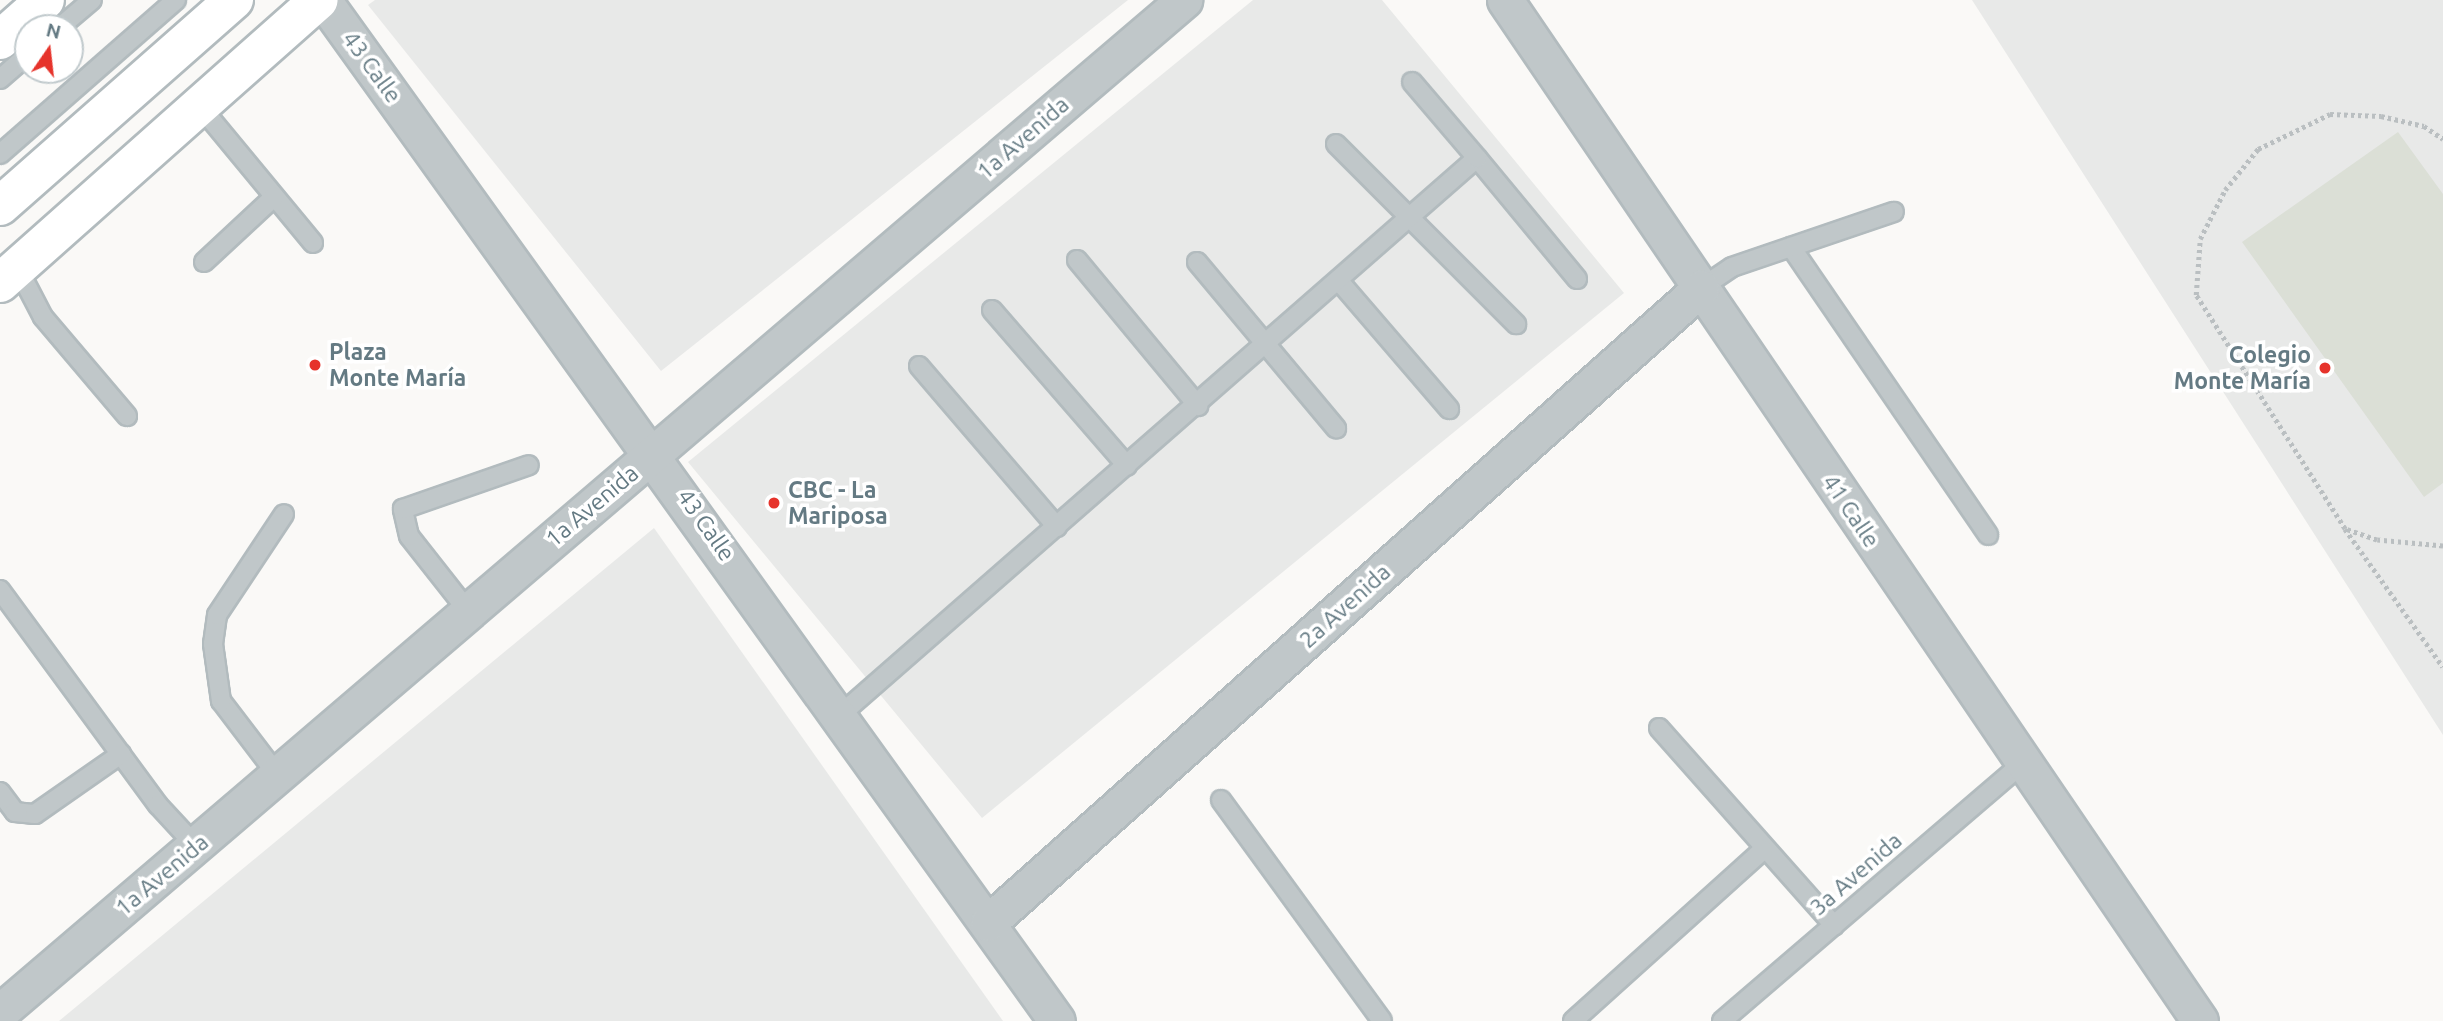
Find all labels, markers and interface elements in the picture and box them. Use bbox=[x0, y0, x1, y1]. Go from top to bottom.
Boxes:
north arrow bbox=[14, 14, 84, 84]
text: N bbox=[44, 18, 63, 43]
street label: 43 Calle bbox=[337, 26, 407, 108]
street label: 1a Avenida bbox=[971, 91, 1075, 185]
place label: Plaza Monte María bbox=[329, 338, 466, 392]
place label: Colegio Monte María bbox=[2174, 341, 2311, 395]
marker: Plaza Monte María bbox=[307, 357, 323, 373]
marker: Colegio Monte María bbox=[2317, 360, 2333, 376]
street label: 1a Avenida bbox=[540, 459, 644, 553]
street label: 41 Calle bbox=[1817, 469, 1885, 553]
place label: CBC - La Mariposa bbox=[788, 476, 888, 530]
street label: 43 Calle bbox=[671, 484, 741, 566]
marker: CBC - La Mariposa bbox=[766, 495, 782, 511]
street label: 2a Avenida bbox=[1294, 558, 1396, 654]
street label: 3a Avenida bbox=[1804, 827, 1908, 921]
street label: 1a Avenida bbox=[110, 828, 214, 922]

